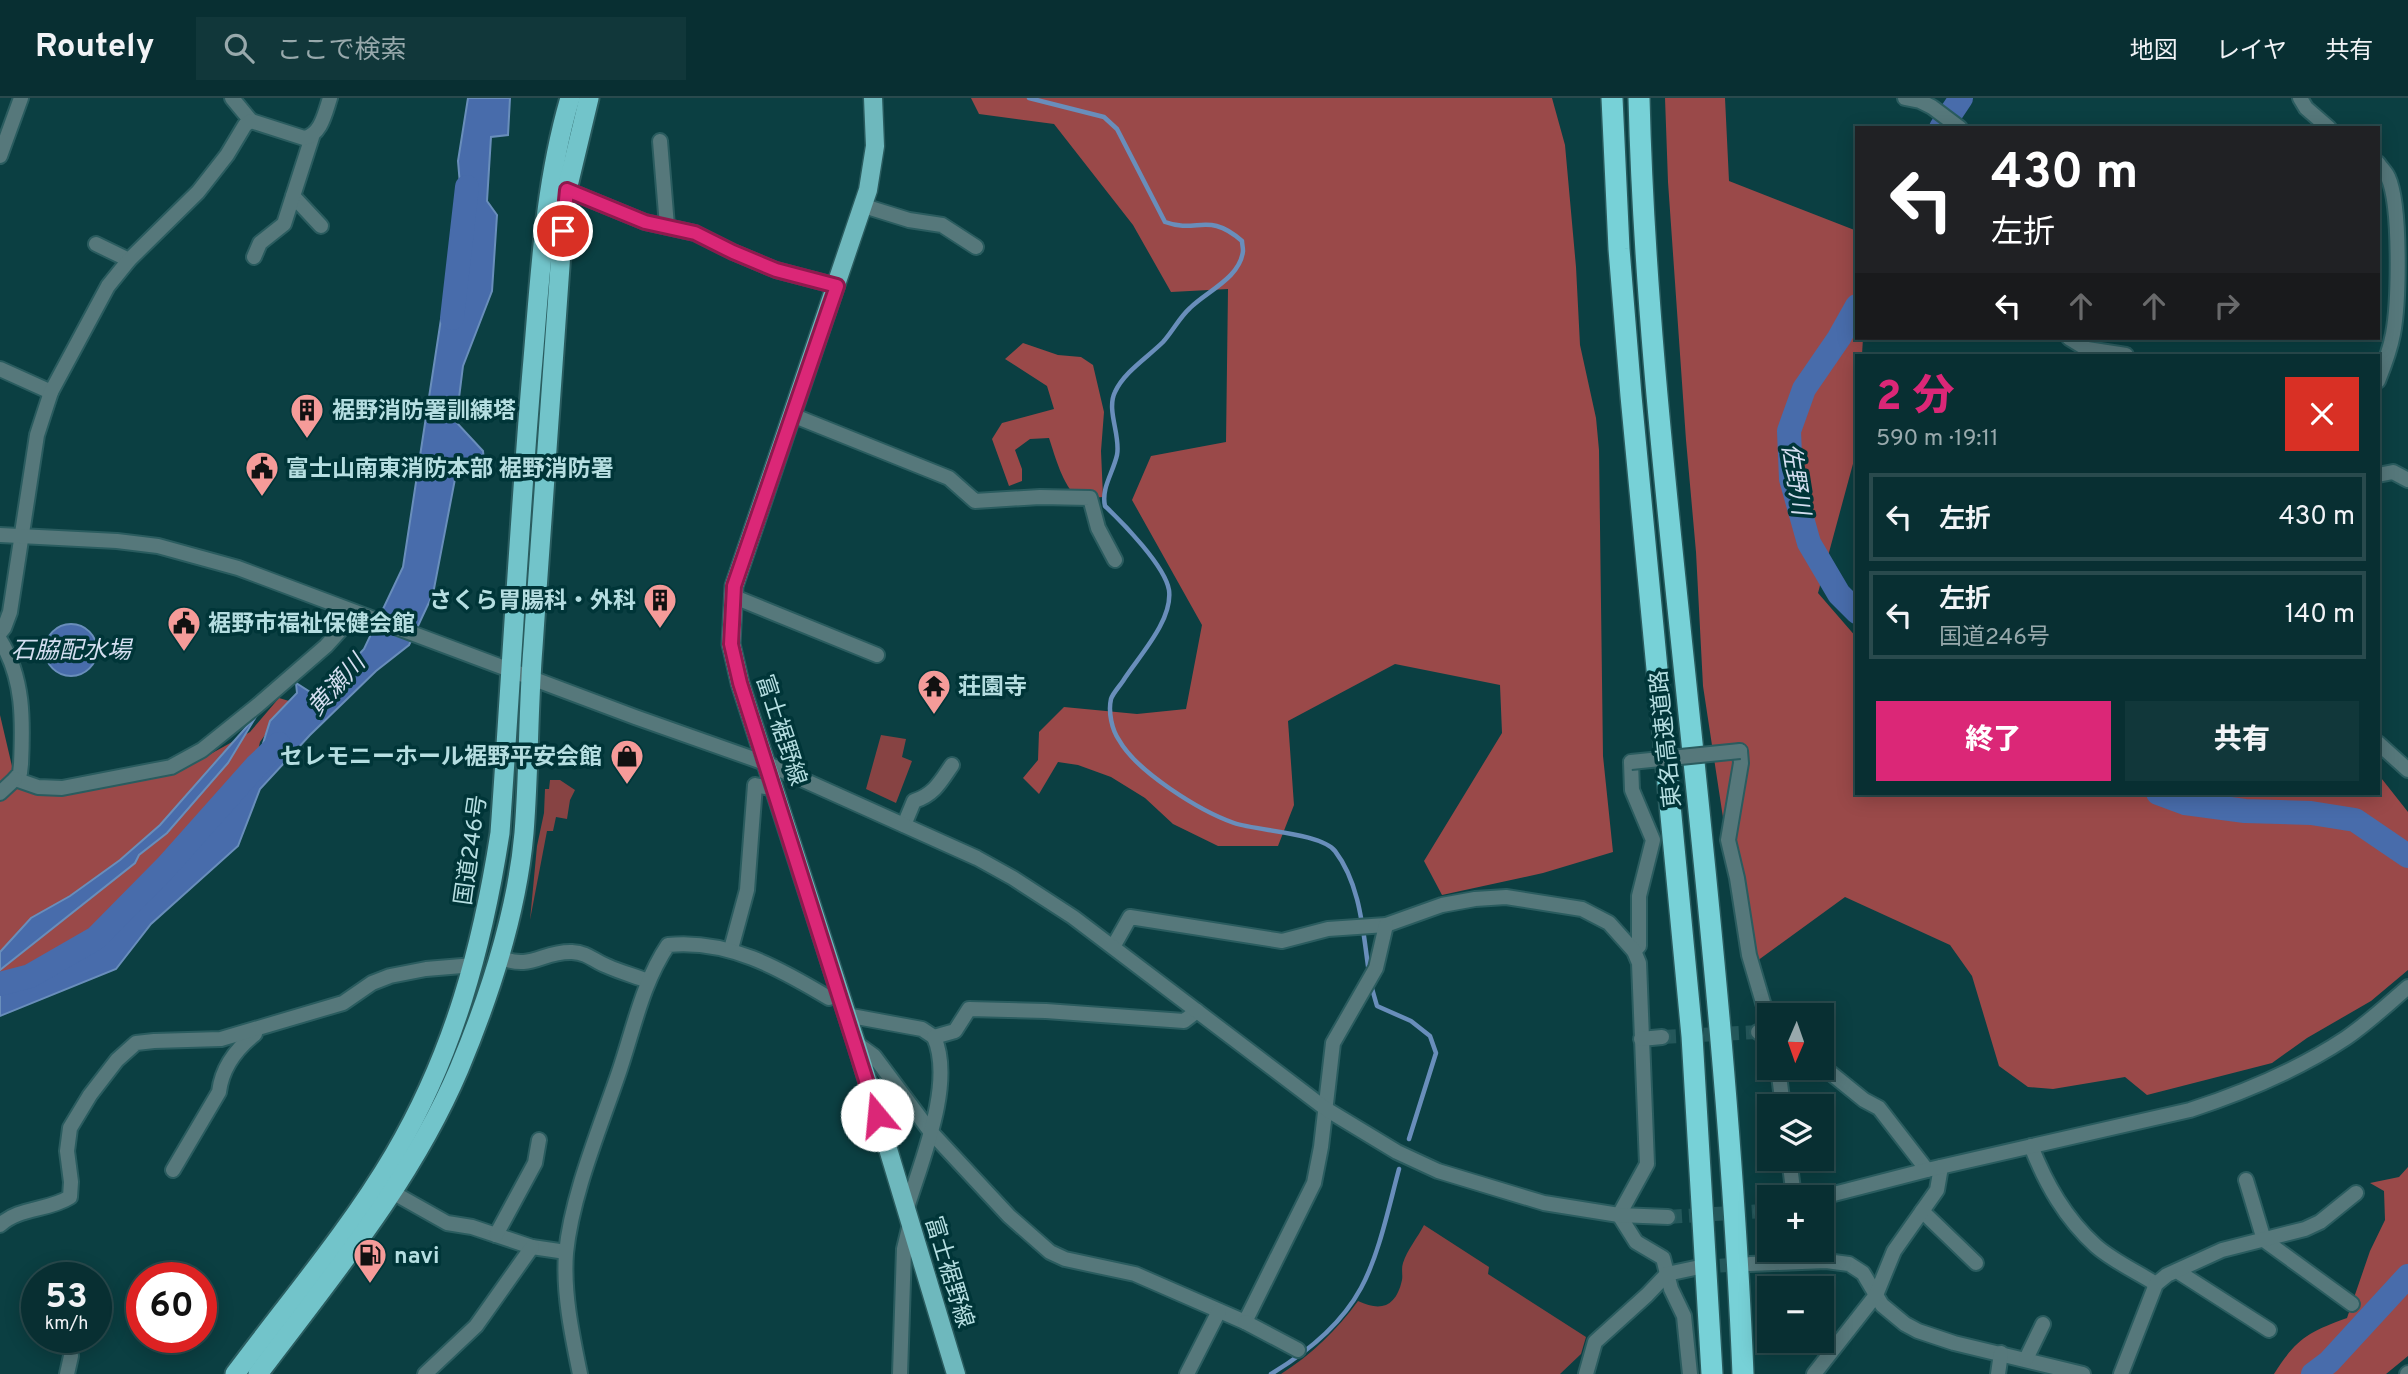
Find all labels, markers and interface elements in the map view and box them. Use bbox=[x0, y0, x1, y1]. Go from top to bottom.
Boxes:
search box bbox=[196, 17, 686, 80]
text: Routely bbox=[35, 27, 154, 69]
icon: search bbox=[220, 29, 258, 67]
text: ここで検索 bbox=[276, 35, 407, 68]
text: 地図 bbox=[2130, 37, 2178, 67]
text: レイヤ bbox=[2216, 37, 2287, 67]
text: 共有 bbox=[2325, 37, 2373, 67]
text: 430 m bbox=[1991, 144, 2139, 206]
icon: left bbox=[1876, 154, 1967, 245]
pin bbox=[533, 201, 593, 261]
icon: arrive bbox=[544, 212, 582, 250]
text: 左折 bbox=[1991, 214, 2055, 254]
icon: left bbox=[1989, 287, 2027, 325]
icon: ahead bbox=[2062, 287, 2100, 325]
icon: ahead bbox=[2135, 287, 2173, 325]
icon: right bbox=[2208, 287, 2246, 325]
text: 2 分 bbox=[1876, 372, 1954, 425]
button: close bbox=[2285, 377, 2359, 451]
building icon: 裾野消防署訓練塔 bbox=[288, 391, 326, 440]
place label: 裾野消防署訓練塔 bbox=[332, 398, 516, 427]
text: 590 m · 19:11 bbox=[1876, 425, 1999, 454]
water label: 佐野川 bbox=[1774, 441, 1815, 520]
public building icon: 富士山南東消防本部 裾野消防署 bbox=[243, 449, 281, 498]
place label: 富士山南東消防本部 裾野消防署 bbox=[286, 456, 614, 485]
icon: left bbox=[1880, 498, 1918, 536]
text: 430 m bbox=[2279, 501, 2355, 534]
text: 左折 bbox=[1939, 504, 1991, 537]
building icon: さくら胃腸科・外科 bbox=[641, 581, 679, 630]
text: 左折 bbox=[1939, 584, 1991, 617]
place label: さくら胃腸科・外科 bbox=[429, 588, 636, 617]
icon: left bbox=[1880, 596, 1918, 634]
text: 140 m bbox=[2285, 599, 2355, 632]
public building icon: 裾野市福祉保健会館 bbox=[165, 604, 203, 653]
place label: 裾野市福祉保健会館 bbox=[208, 611, 415, 640]
text: 国道246号 bbox=[1939, 624, 2050, 653]
water label: 石脇配水場 bbox=[11, 637, 134, 667]
water label: 黄瀬川 bbox=[302, 647, 375, 723]
temple icon: 荘園寺 bbox=[915, 667, 953, 716]
street label: 東名高速道路 bbox=[1646, 669, 1689, 809]
street label: 富士裾野線 bbox=[748, 672, 811, 790]
place label: 荘園寺 bbox=[958, 674, 1027, 703]
button: 終了 bbox=[1876, 701, 2111, 781]
button: 共有 bbox=[2125, 701, 2359, 781]
shop icon: セレモニーホール裾野平安会館 bbox=[608, 737, 646, 786]
place label: セレモニーホール裾野平安会館 bbox=[280, 744, 602, 773]
street label: 国道246号 bbox=[450, 793, 495, 907]
north arrow bbox=[1757, 1003, 1834, 1080]
map controls bbox=[1757, 1003, 1834, 1353]
position arrow bbox=[840, 1078, 914, 1152]
button: layers bbox=[1757, 1094, 1834, 1171]
button: + bbox=[1757, 1185, 1834, 1262]
street label: 富士裾野線 bbox=[917, 1214, 978, 1332]
fuel station icon: navi bbox=[351, 1236, 389, 1285]
place label: navi bbox=[394, 1243, 440, 1272]
speed limit sign: 60 bbox=[126, 1262, 217, 1353]
text: 53 bbox=[45, 1276, 88, 1320]
button: − bbox=[1757, 1276, 1834, 1353]
text: km/h bbox=[45, 1313, 88, 1336]

